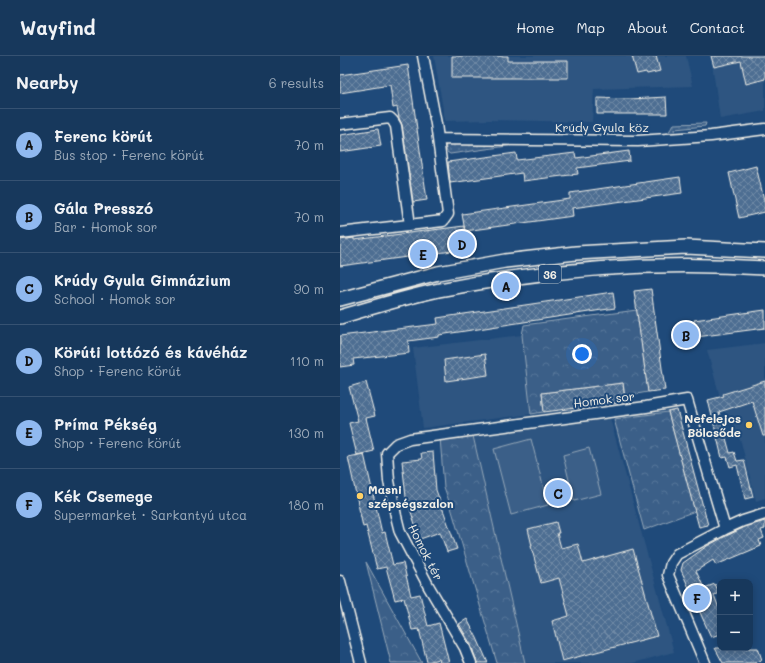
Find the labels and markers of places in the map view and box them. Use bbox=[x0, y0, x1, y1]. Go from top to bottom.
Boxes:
pin: D bbox=[449, 229, 475, 259]
pin: E bbox=[410, 239, 436, 269]
pin: A bbox=[493, 271, 519, 301]
pin: B bbox=[673, 320, 699, 350]
place label: Nefelejcs Bölcsőde bbox=[684, 410, 741, 440]
marker: Nefelejcs Bölcsőde bbox=[744, 420, 754, 430]
pin: C bbox=[545, 478, 571, 508]
place label: Masni szépségszalon bbox=[368, 481, 454, 511]
marker: Masni szépségszalon bbox=[355, 491, 365, 501]
pin: F bbox=[684, 583, 710, 613]

